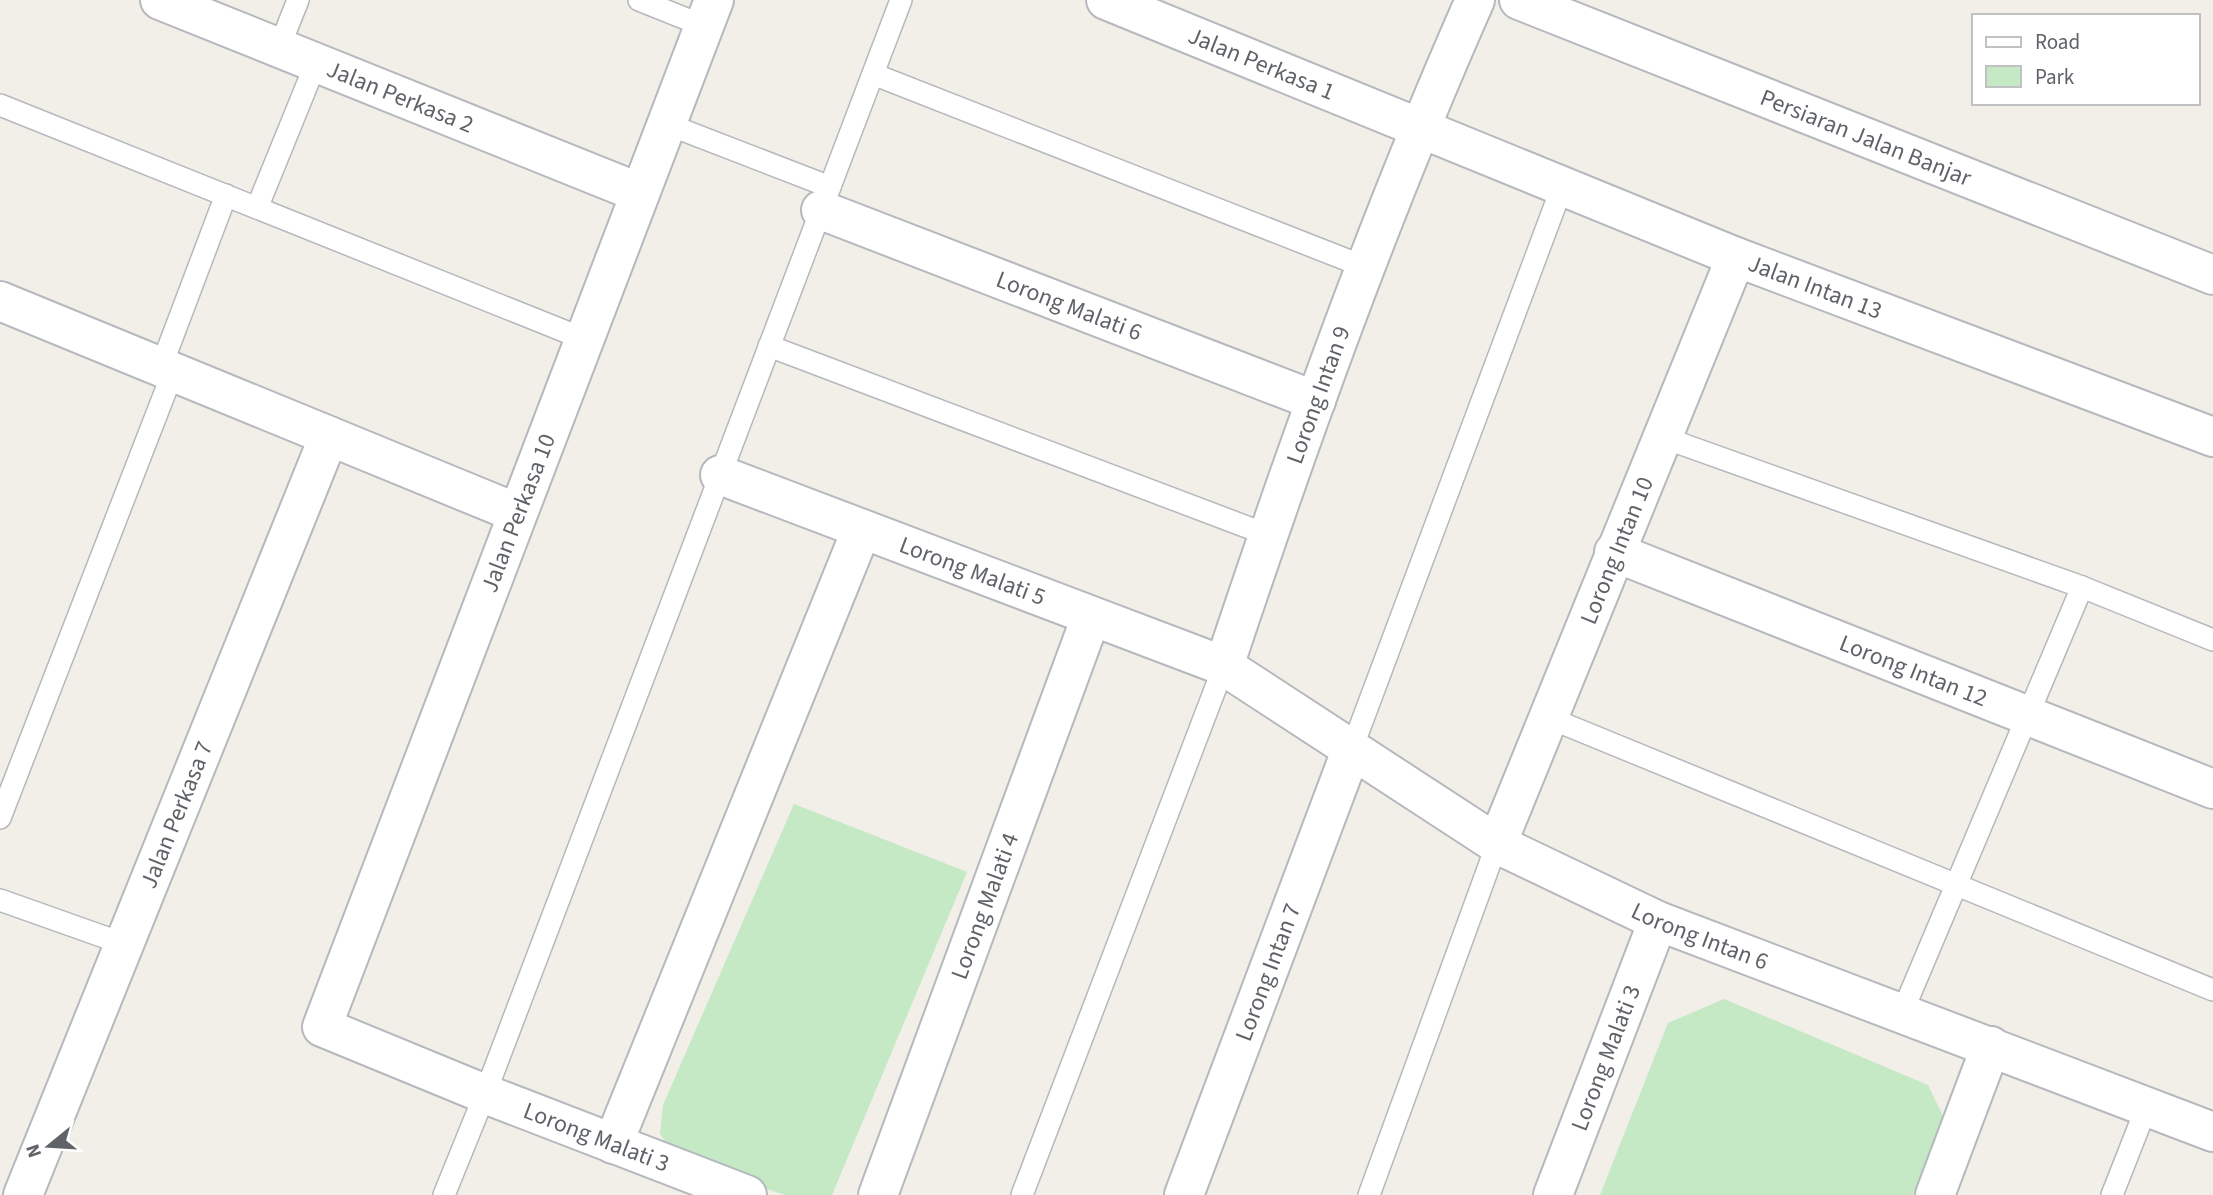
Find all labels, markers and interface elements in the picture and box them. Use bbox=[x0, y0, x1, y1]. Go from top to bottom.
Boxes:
legend bbox=[1972, 14, 2199, 105]
street label: Jalan Perkasa 1 bbox=[1183, 18, 1340, 110]
text: Road bbox=[2035, 27, 2080, 57]
street label: Jalan Perkasa 2 bbox=[321, 52, 479, 142]
text: Park bbox=[2035, 62, 2075, 92]
street label: Persiaran Jalan Banjar bbox=[1755, 80, 1977, 196]
street label: Jalan Intan 13 bbox=[1743, 246, 1887, 329]
street label: Lorong Malati 6 bbox=[991, 262, 1147, 350]
street label: Lorong Intan 9 bbox=[1277, 321, 1360, 469]
street label: Jalan Perkasa 10 bbox=[472, 429, 565, 598]
street label: Lorong Intan 10 bbox=[1571, 471, 1663, 630]
street label: Lorong Malati 5 bbox=[894, 528, 1050, 615]
street label: Lorong Intan 12 bbox=[1834, 626, 1992, 716]
street label: Jalan Perkasa 7 bbox=[131, 736, 222, 894]
street label: Lorong Malati 4 bbox=[942, 828, 1028, 984]
street label: Lorong Intan 6 bbox=[1625, 894, 1773, 979]
street label: Lorong Intan 7 bbox=[1226, 899, 1310, 1046]
street label: Lorong Malati 3 bbox=[1562, 980, 1650, 1136]
street label: Lorong Malati 3 bbox=[518, 1093, 674, 1181]
north arrow bbox=[14, 1111, 84, 1181]
text: N bbox=[19, 1141, 49, 1161]

